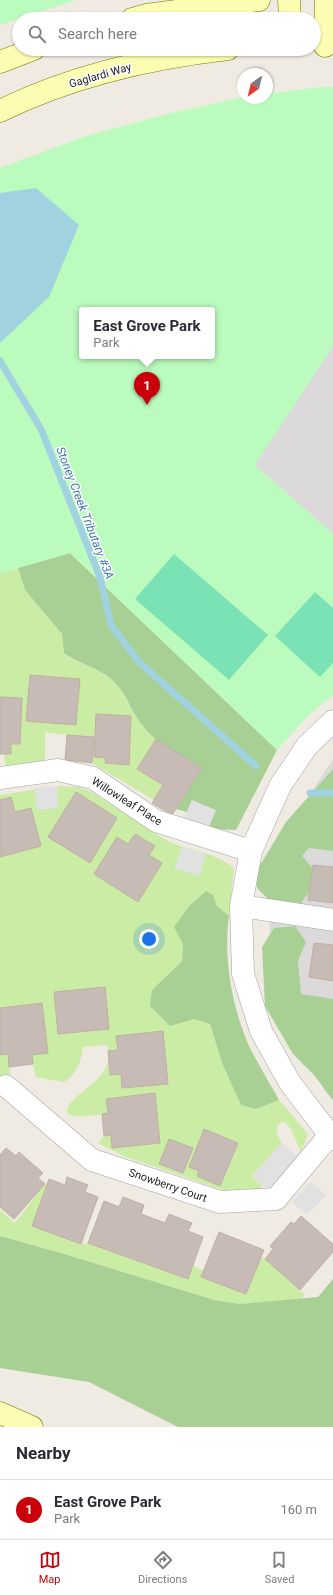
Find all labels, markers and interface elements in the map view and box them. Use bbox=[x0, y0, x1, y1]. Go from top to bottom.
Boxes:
search box bbox=[12, 12, 321, 56]
icon: search bbox=[26, 23, 48, 45]
text: Search here bbox=[58, 25, 137, 43]
street label: Gaglardi Way bbox=[67, 60, 134, 91]
north arrow bbox=[237, 68, 273, 104]
popup bbox=[79, 307, 215, 359]
text: East Grove Park bbox=[93, 317, 201, 335]
text: Park bbox=[93, 335, 120, 350]
pin: 1 bbox=[134, 372, 160, 405]
water label: Stoney Creek Tributary #3A bbox=[53, 445, 117, 581]
street label: Willowleaf Place bbox=[89, 775, 164, 828]
your location bbox=[139, 929, 159, 949]
street label: Snowberry Court bbox=[127, 1166, 209, 1205]
text: Nearby bbox=[16, 1443, 71, 1463]
text: East Grove Park bbox=[54, 1493, 161, 1511]
text: 1 bbox=[25, 1502, 33, 1517]
text: 160 m bbox=[280, 1502, 317, 1517]
text: Park bbox=[54, 1511, 80, 1526]
tab: Map bbox=[39, 1549, 61, 1586]
tab: Directions bbox=[138, 1549, 187, 1586]
tab: Saved bbox=[265, 1549, 294, 1586]

